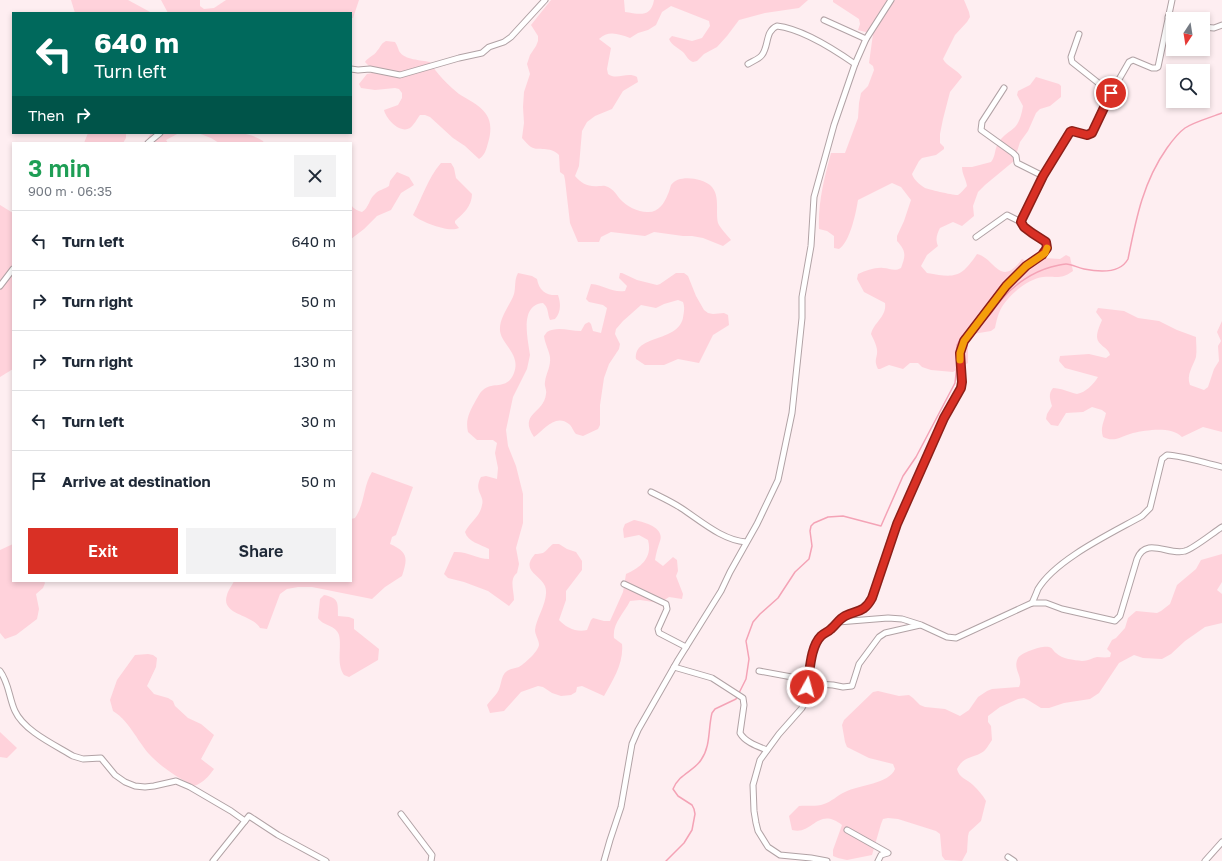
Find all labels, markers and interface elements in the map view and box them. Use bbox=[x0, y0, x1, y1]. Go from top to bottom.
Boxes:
north arrow bbox=[1166, 12, 1210, 56]
map controls bbox=[1166, 12, 1210, 108]
text: 640 m bbox=[94, 26, 179, 59]
icon: left bbox=[28, 28, 80, 80]
text: Turn left bbox=[94, 60, 167, 82]
button: search bbox=[1166, 64, 1210, 108]
pin bbox=[1094, 76, 1128, 110]
icon: arrive bbox=[1100, 82, 1122, 104]
icon: right bbox=[72, 104, 94, 126]
text: Then bbox=[28, 106, 64, 124]
text: 3 min bbox=[28, 153, 91, 182]
button: close bbox=[294, 155, 336, 197]
text: 900 m · 06:35 bbox=[28, 183, 112, 199]
icon: left bbox=[28, 230, 50, 252]
text: Turn left bbox=[62, 232, 124, 250]
text: 640 m bbox=[291, 232, 336, 250]
icon: right bbox=[28, 290, 50, 312]
text: Turn right bbox=[62, 292, 133, 310]
text: 50 m bbox=[301, 292, 336, 310]
icon: right bbox=[28, 350, 50, 372]
text: Turn right bbox=[62, 352, 133, 370]
text: 130 m bbox=[294, 352, 336, 370]
icon: left bbox=[28, 410, 50, 432]
text: Turn left bbox=[62, 412, 124, 430]
text: 30 m bbox=[301, 412, 336, 430]
icon: arrive bbox=[28, 470, 50, 492]
text: Arrive at destination bbox=[62, 472, 211, 490]
text: 50 m bbox=[301, 472, 336, 490]
button: Exit bbox=[28, 528, 178, 574]
button: Share bbox=[186, 528, 336, 574]
position arrow bbox=[786, 666, 828, 708]

